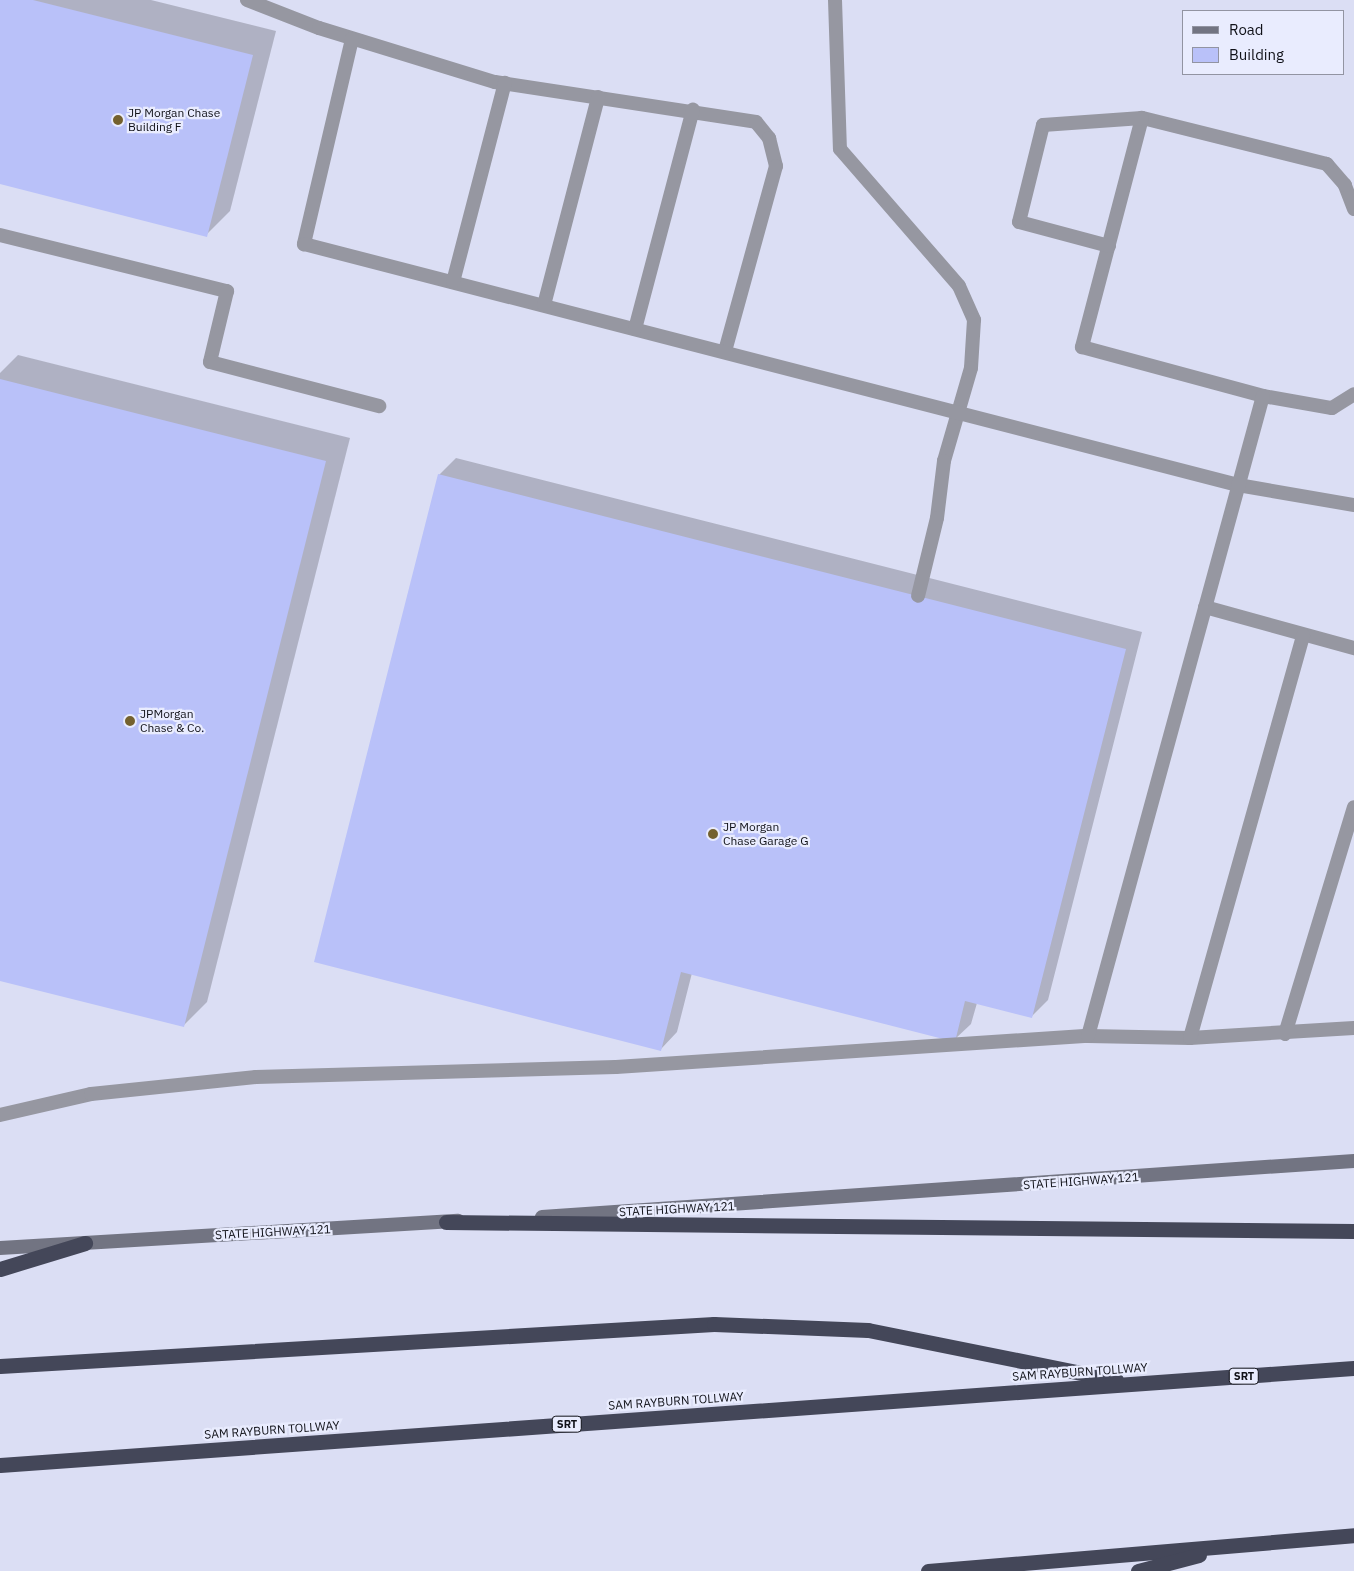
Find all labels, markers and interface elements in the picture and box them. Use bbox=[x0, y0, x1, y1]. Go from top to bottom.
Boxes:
legend bbox=[1182, 10, 1344, 75]
text: Road bbox=[1229, 20, 1264, 39]
text: Building bbox=[1229, 45, 1284, 64]
place label: JP Morgan Chase Building F bbox=[128, 106, 220, 134]
marker: JP Morgan Chase Building F bbox=[112, 114, 124, 126]
place label: JPMorgan Chase & Co. bbox=[140, 707, 204, 735]
marker: JPMorgan Chase & Co. bbox=[124, 715, 136, 727]
place label: JP Morgan Chase Garage G bbox=[723, 820, 808, 848]
marker: JP Morgan Chase Garage G bbox=[707, 828, 719, 840]
street label: STATE HIGHWAY 121 bbox=[1023, 1170, 1139, 1192]
street label: STATE HIGHWAY 121 bbox=[619, 1199, 735, 1219]
street label: STATE HIGHWAY 121 bbox=[215, 1222, 331, 1242]
street label: SAM RAYBURN TOLLWAY bbox=[1012, 1360, 1148, 1384]
road number: SRT bbox=[1228, 1368, 1260, 1384]
street label: SAM RAYBURN TOLLWAY bbox=[608, 1389, 744, 1413]
road number: SRT bbox=[551, 1416, 583, 1432]
street label: SAM RAYBURN TOLLWAY bbox=[204, 1418, 340, 1442]

